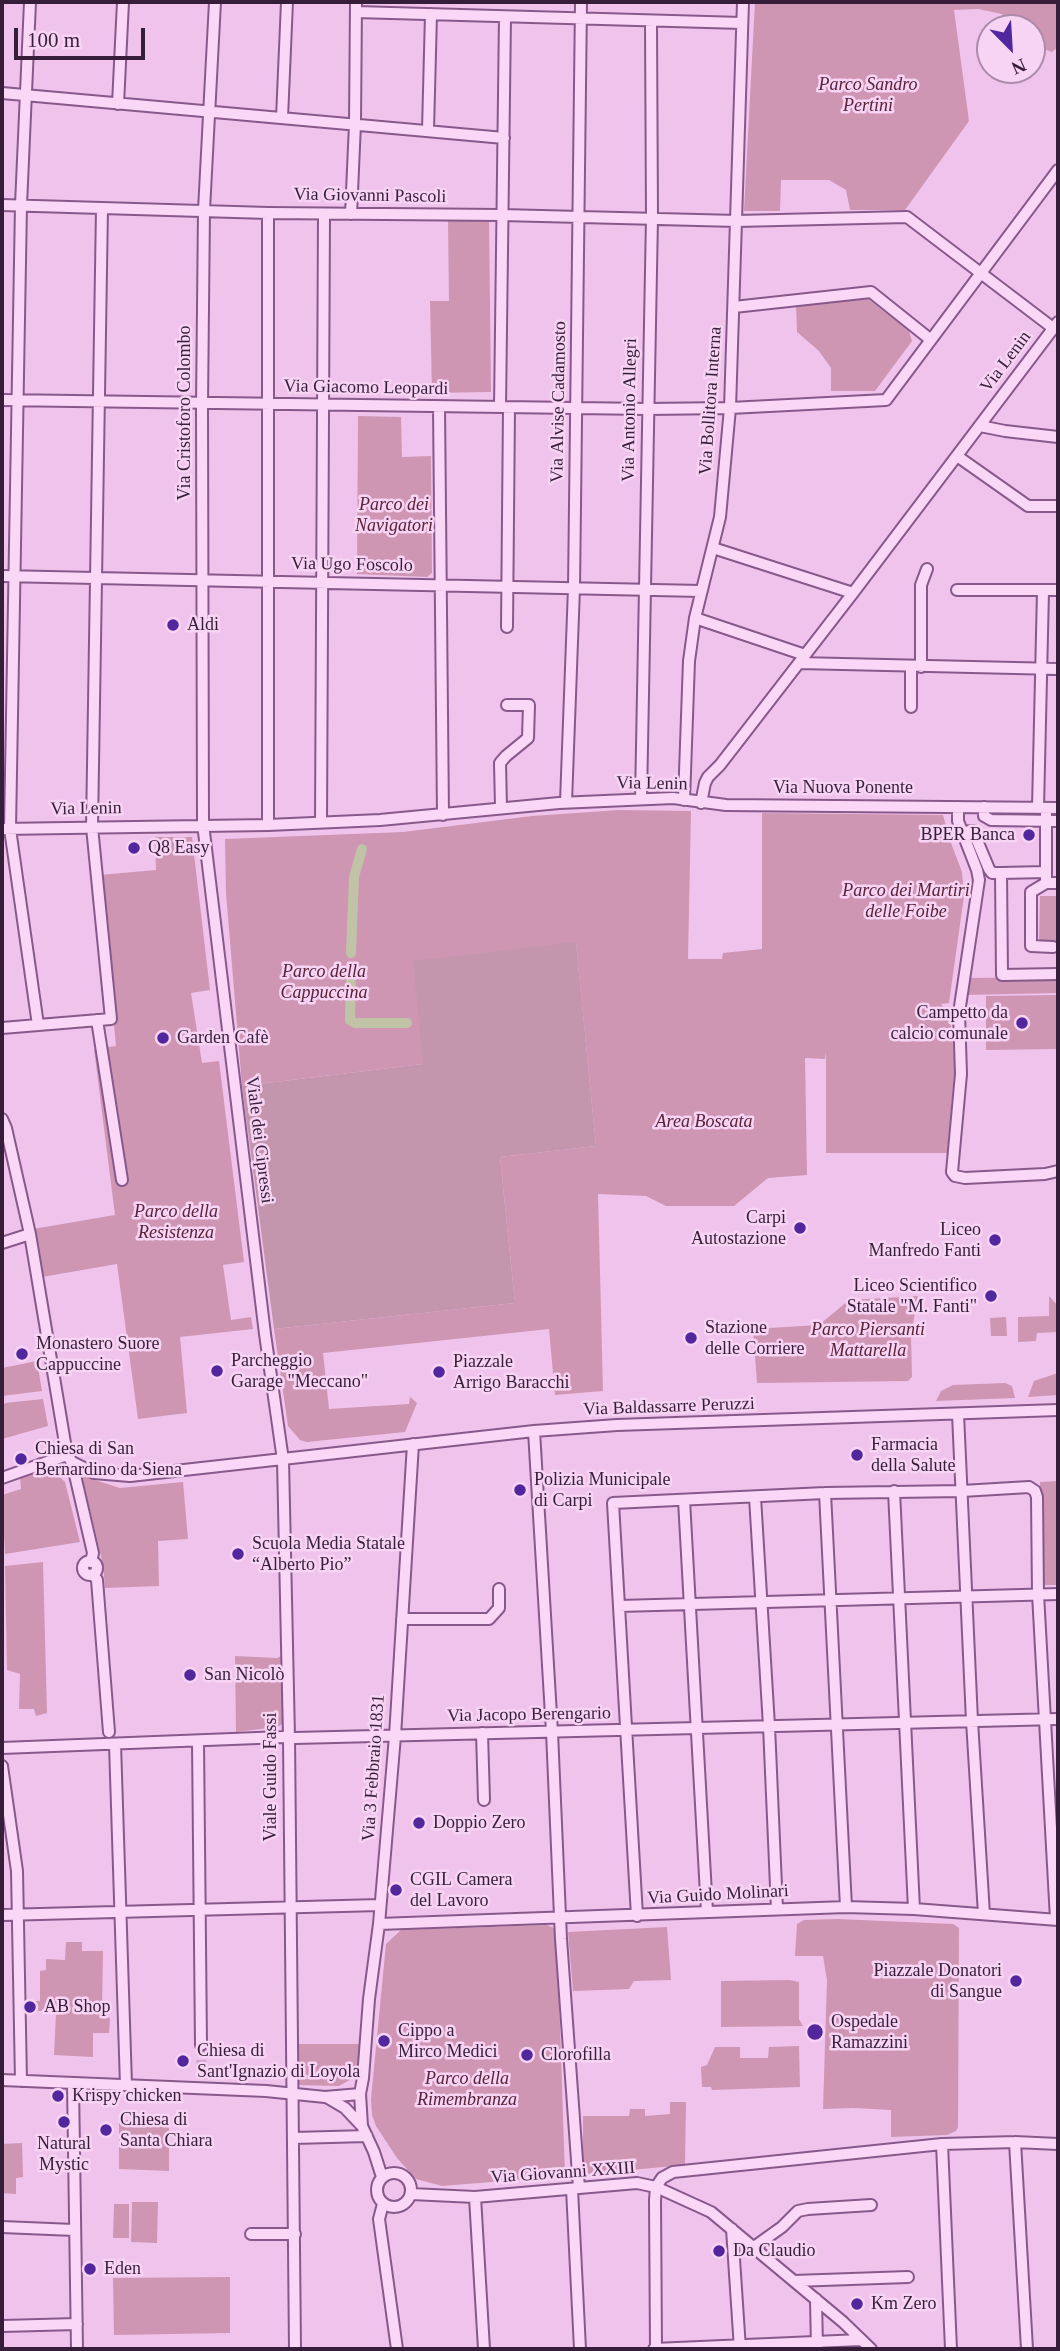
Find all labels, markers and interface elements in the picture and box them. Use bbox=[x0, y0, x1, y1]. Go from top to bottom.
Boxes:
scale bar bbox=[18, 14, 149, 58]
north arrow bbox=[976, 14, 1046, 84]
text: 100 m bbox=[27, 28, 80, 52]
text: N bbox=[1008, 54, 1029, 79]
park label: Parco Sandro Pertini bbox=[818, 74, 918, 116]
street label: Via Giovanni Pascoli bbox=[293, 184, 447, 208]
street label: Via Alvise Cadamosto bbox=[547, 321, 571, 483]
street label: Via Cristoforo Colombo bbox=[174, 326, 196, 500]
street label: Via Bollitora Interna bbox=[695, 326, 727, 476]
street label: Via Lenin bbox=[976, 327, 1036, 397]
street label: Via Antonio Allegri bbox=[618, 338, 642, 482]
street label: Via Giacomo Leopardi bbox=[283, 376, 449, 400]
park label: Parco dei Navigatori bbox=[355, 494, 433, 536]
street label: Via Ugo Foscolo bbox=[291, 553, 413, 577]
place label: Aldi bbox=[187, 614, 219, 636]
marker: Aldi bbox=[165, 617, 181, 633]
street label: Via Lenin bbox=[616, 773, 688, 795]
street label: Via Nuova Ponente bbox=[773, 777, 913, 799]
street label: Via Lenin bbox=[50, 798, 122, 820]
place label: BPER Banca bbox=[921, 824, 1015, 846]
marker: BPER Banca bbox=[1021, 827, 1037, 843]
place label: Q8 Easy bbox=[148, 837, 209, 859]
marker: Q8 Easy bbox=[126, 840, 142, 856]
park label: Parco dei Martiri delle Foibe bbox=[842, 880, 970, 922]
park label: Parco della Cappuccina bbox=[281, 961, 367, 1004]
place label: Campetto da calcio comunale bbox=[891, 1002, 1008, 1044]
marker: Campetto da calcio comunale bbox=[1014, 1015, 1030, 1031]
place label: Garden Cafè bbox=[177, 1027, 268, 1049]
marker: Garden Cafè bbox=[155, 1030, 171, 1046]
street label: Viale dei Cipressi bbox=[240, 1075, 278, 1205]
park label: Area Boscata bbox=[656, 1111, 752, 1133]
park label: Parco della Resistenza bbox=[134, 1201, 218, 1244]
place label: Carpi Autostazione bbox=[691, 1207, 786, 1250]
place label: Liceo Manfredo Fanti bbox=[869, 1219, 981, 1262]
marker: Carpi Autostazione bbox=[792, 1220, 808, 1236]
marker: Liceo Manfredo Fanti bbox=[987, 1232, 1003, 1248]
place label: Liceo Scientifico Statale "M. Fanti" bbox=[847, 1275, 977, 1318]
marker: Liceo Scientifico Statale "M. Fanti" bbox=[983, 1288, 999, 1304]
place label: Stazione delle Corriere bbox=[705, 1317, 804, 1360]
park label: Parco Piersanti Mattarella bbox=[811, 1319, 925, 1362]
marker: Stazione delle Corriere bbox=[683, 1330, 699, 1346]
place label: Monastero Suore Cappuccine bbox=[36, 1333, 159, 1376]
marker: Monastero Suore Cappuccine bbox=[14, 1346, 30, 1362]
place label: Parcheggio Garage "Meccano" bbox=[231, 1350, 368, 1392]
place label: Piazzale Arrigo Baracchi bbox=[453, 1351, 569, 1394]
marker: Parcheggio Garage "Meccano" bbox=[209, 1363, 225, 1379]
marker: Piazzale Arrigo Baracchi bbox=[431, 1364, 447, 1380]
street label: Via Baldassarre Peruzzi bbox=[583, 1393, 755, 1421]
place label: Farmacia della Salute bbox=[871, 1434, 955, 1476]
place label: Chiesa di San Bernardino da Siena bbox=[35, 1438, 182, 1480]
marker: Farmacia della Salute bbox=[849, 1447, 865, 1463]
marker: Chiesa di San Bernardino da Siena bbox=[13, 1451, 29, 1467]
place label: Polizia Municipale di Carpi bbox=[534, 1469, 670, 1512]
marker: Polizia Municipale di Carpi bbox=[512, 1482, 528, 1498]
place label: Scuola Media Statale “Alberto Pio” bbox=[252, 1533, 405, 1576]
marker: Scuola Media Statale “Alberto Pio” bbox=[230, 1546, 246, 1562]
place label: San Nicolò bbox=[204, 1664, 284, 1686]
marker: San Nicolò bbox=[182, 1667, 198, 1683]
street label: Via 3 Febbraio 1831 bbox=[358, 1694, 390, 1842]
street label: Via Jacopo Berengario bbox=[447, 1703, 611, 1727]
street label: Viale Guido Fassi bbox=[260, 1713, 282, 1841]
place label: Doppio Zero bbox=[433, 1812, 525, 1834]
marker: Doppio Zero bbox=[411, 1815, 427, 1831]
place label: CGIL Camera del Lavoro bbox=[410, 1869, 512, 1912]
street label: Via Guido Molinari bbox=[647, 1881, 789, 1909]
marker: CGIL Camera del Lavoro bbox=[388, 1882, 404, 1898]
place label: Piazzale Donatori di Sangue bbox=[874, 1960, 1002, 2002]
marker: Piazzale Donatori di Sangue bbox=[1008, 1973, 1024, 1989]
place label: AB Shop bbox=[44, 1996, 111, 2018]
marker: AB Shop bbox=[22, 1999, 38, 2015]
place label: Ospedale Ramazzini bbox=[831, 2011, 908, 2054]
place label: Cippo a Mirco Medici bbox=[398, 2020, 497, 2062]
marker: Ospedale Ramazzini bbox=[805, 2022, 825, 2042]
marker: Cippo a Mirco Medici bbox=[376, 2033, 392, 2049]
place label: Chiesa di Sant'Ignazio di Loyola bbox=[197, 2040, 360, 2082]
place label: Clorofilla bbox=[541, 2044, 611, 2066]
marker: Clorofilla bbox=[519, 2047, 535, 2063]
marker: Chiesa di Sant'Ignazio di Loyola bbox=[175, 2053, 191, 2069]
park label: Parco della Rimembranza bbox=[417, 2068, 517, 2110]
place label: Krispy chicken bbox=[72, 2085, 181, 2107]
marker: Krispy chicken bbox=[50, 2088, 66, 2104]
place label: Chiesa di Santa Chiara bbox=[120, 2109, 212, 2152]
marker: Natural Mystic bbox=[56, 2114, 72, 2130]
marker: Chiesa di Santa Chiara bbox=[98, 2122, 114, 2138]
place label: Natural Mystic bbox=[37, 2133, 91, 2176]
street label: Via Giovanni XXIII bbox=[490, 2157, 636, 2189]
place label: Da Claudio bbox=[733, 2240, 815, 2262]
marker: Da Claudio bbox=[711, 2243, 727, 2259]
place label: Eden bbox=[104, 2258, 141, 2280]
marker: Eden bbox=[82, 2261, 98, 2277]
place label: Km Zero bbox=[871, 2293, 936, 2315]
marker: Km Zero bbox=[849, 2296, 865, 2312]

